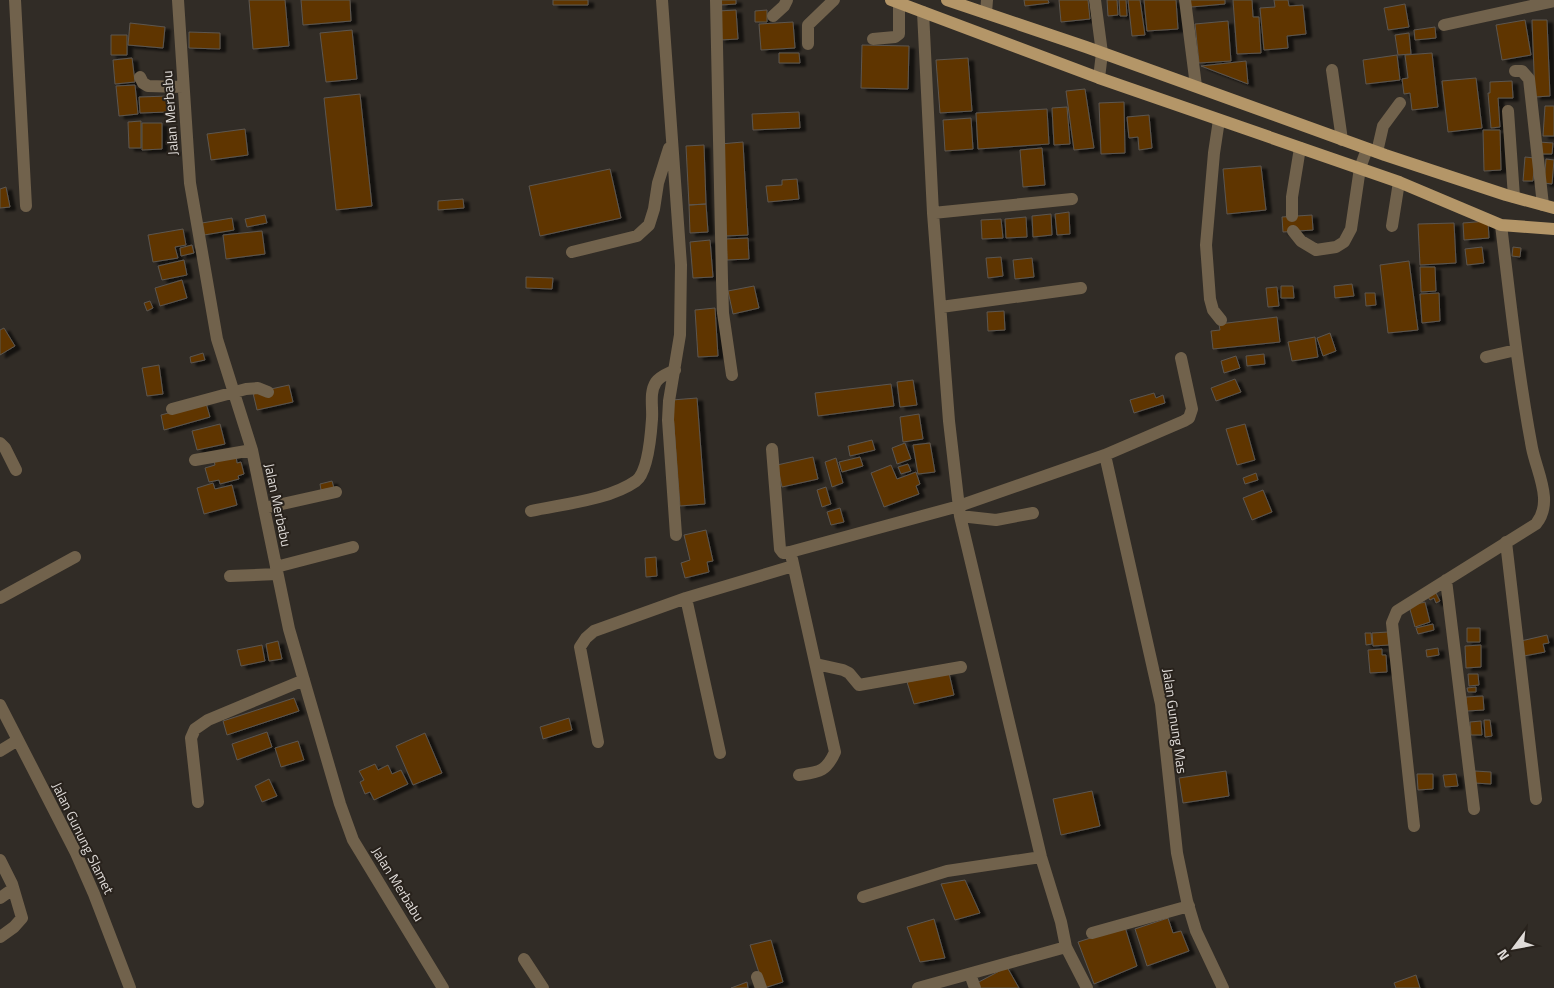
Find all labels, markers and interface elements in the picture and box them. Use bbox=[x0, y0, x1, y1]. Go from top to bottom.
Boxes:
street label: Jalan Merbabu bbox=[156, 70, 183, 156]
street label: Jalan Merbabu bbox=[259, 461, 298, 548]
street label: Jalan Gunung Mas bbox=[1158, 667, 1193, 775]
street label: Jalan Gunung Slamet bbox=[47, 778, 120, 897]
street label: Jalan Merbabu bbox=[367, 842, 430, 925]
north arrow bbox=[1489, 923, 1539, 973]
text: N bbox=[1491, 945, 1514, 965]

